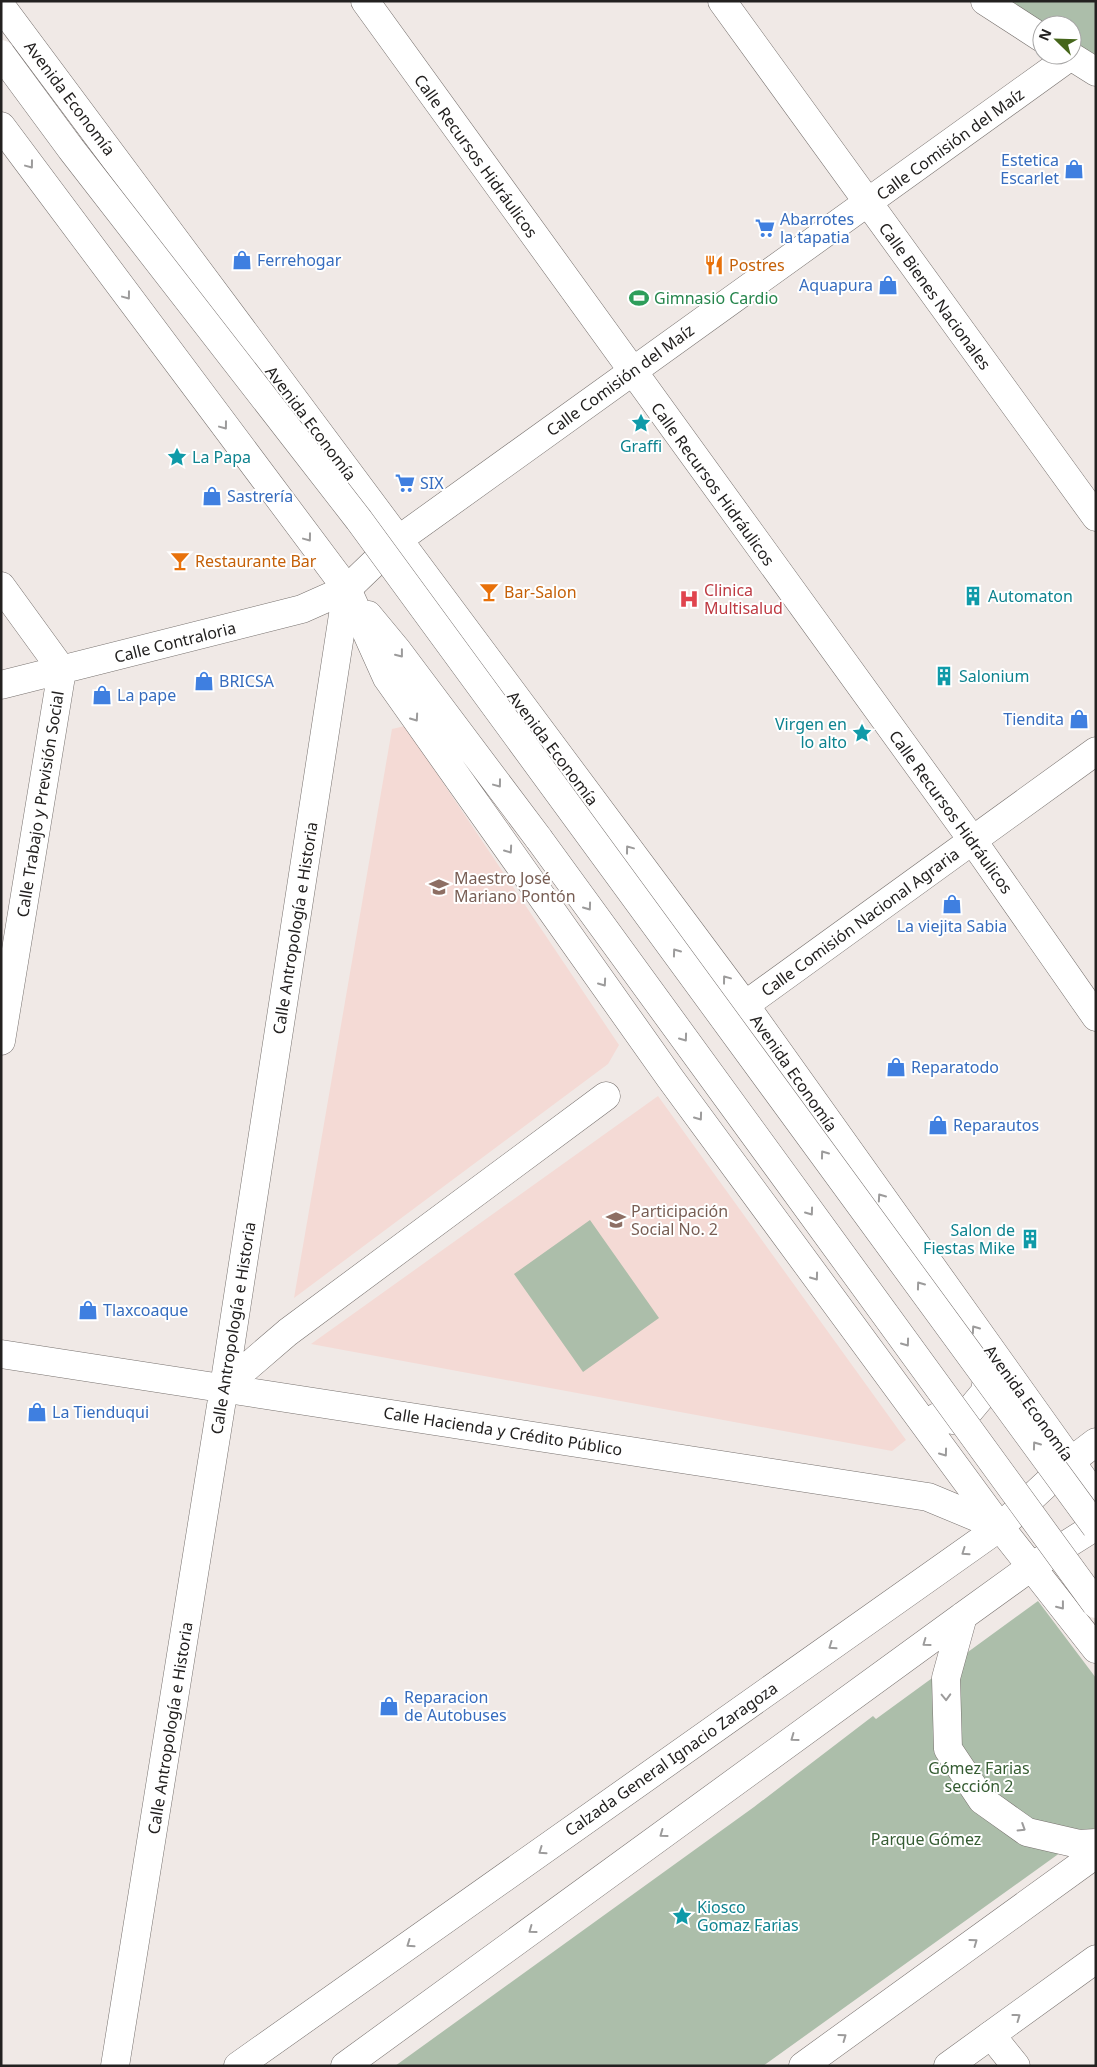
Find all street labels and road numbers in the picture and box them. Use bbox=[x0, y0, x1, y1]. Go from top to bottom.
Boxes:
street label: Avenida Economía bbox=[20, 36, 120, 160]
street label: Calle Recursos Hidráulicos bbox=[409, 70, 543, 242]
street label: Calle Comisión del Maíz bbox=[872, 83, 1028, 205]
street label: Calle Bienes Nacionales bbox=[874, 218, 996, 374]
street label: Calle Comisión del Maíz bbox=[542, 319, 698, 441]
street label: Avenida Economía bbox=[261, 361, 361, 485]
street label: Calle Recursos Hidráulicos bbox=[646, 398, 780, 570]
street label: Calle Contraloria bbox=[112, 616, 238, 668]
street label: Avenida Economía bbox=[503, 686, 603, 810]
street label: Calle Trabajo y Previsión Social bbox=[11, 689, 69, 919]
street label: Calle Recursos Hidráulicos bbox=[884, 726, 1018, 898]
street label: Calle Antropología e Historia bbox=[267, 820, 323, 1036]
street label: Calle Comisión Nacional Agraria bbox=[757, 843, 963, 1001]
street label: Avenida Economía bbox=[745, 1010, 843, 1136]
street label: Calle Antropología e Historia bbox=[205, 1220, 261, 1436]
street label: Avenida Economía bbox=[979, 1341, 1079, 1465]
street label: Calle Hacienda y Crédito Público bbox=[382, 1401, 624, 1461]
street label: Calle Antropología e Historia bbox=[142, 1620, 198, 1836]
street label: Calzada General Ignacio Zaragoza bbox=[560, 1677, 782, 1841]

